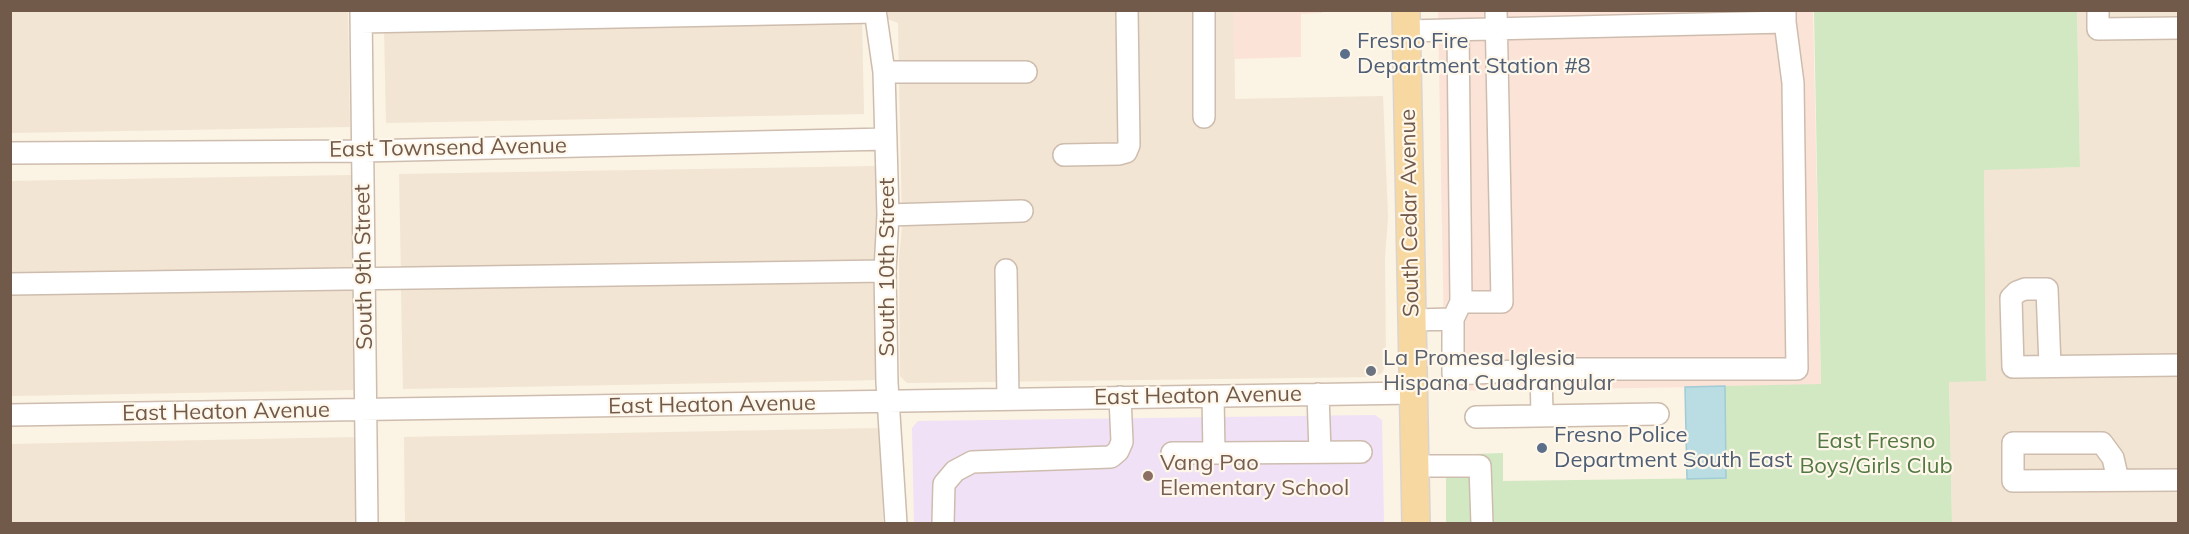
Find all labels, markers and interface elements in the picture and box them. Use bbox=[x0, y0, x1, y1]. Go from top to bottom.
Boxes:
place label: Fresno Fire Department Station #8 bbox=[1357, 28, 1591, 80]
marker: Fresno Fire Department Station #8 bbox=[1338, 47, 1352, 61]
street label: South Cedar Avenue bbox=[1395, 109, 1425, 317]
street label: East Townsend Avenue bbox=[329, 133, 567, 163]
street label: South 10th Street bbox=[874, 178, 900, 356]
street label: South 9th Street bbox=[349, 184, 379, 350]
place label: La Promesa Iglesia Hispana Cuadrangular bbox=[1383, 345, 1614, 396]
marker: La Promesa Iglesia Hispana Cuadrangular bbox=[1364, 364, 1378, 378]
street label: East Heaton Avenue bbox=[1094, 381, 1302, 411]
street label: East Heaton Avenue bbox=[608, 390, 816, 420]
street label: East Heaton Avenue bbox=[122, 397, 330, 427]
place label: Fresno Police Department South East bbox=[1554, 422, 1792, 474]
park label: East Fresno Boys/Girls Club bbox=[1799, 428, 1953, 480]
marker: Fresno Police Department South East bbox=[1535, 441, 1549, 455]
place label: Vang Pao Elementary School bbox=[1160, 450, 1349, 502]
marker: Vang Pao Elementary School bbox=[1141, 469, 1155, 483]

